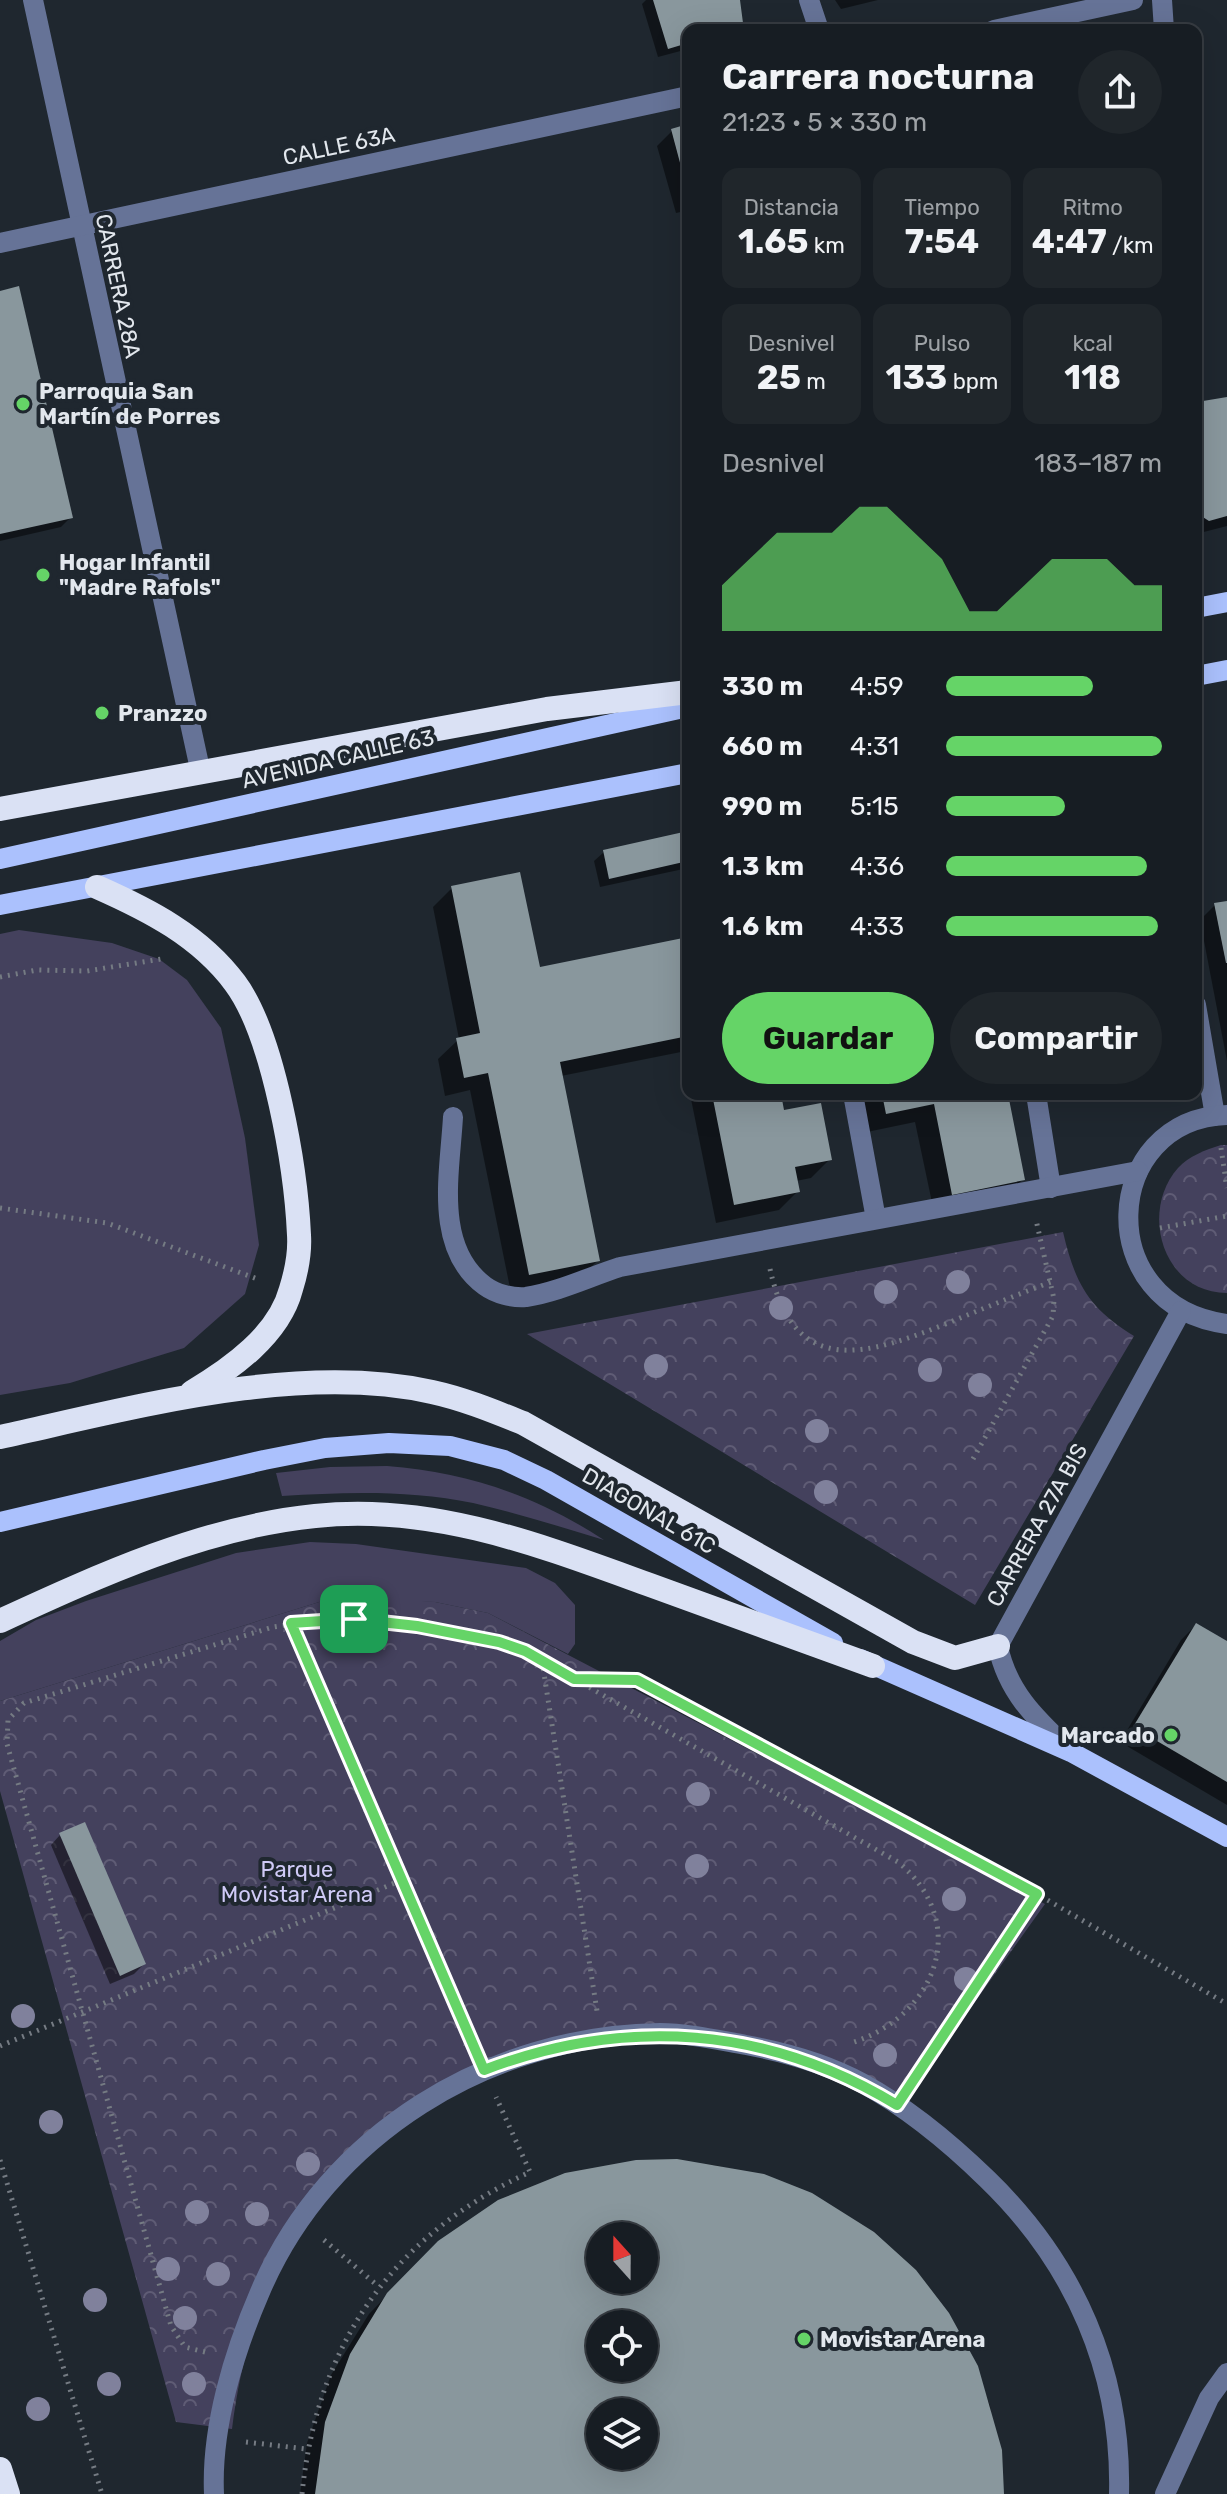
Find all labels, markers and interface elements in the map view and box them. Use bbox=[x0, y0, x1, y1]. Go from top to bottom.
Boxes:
button: share bbox=[1078, 50, 1162, 134]
text: Carrera nocturna bbox=[722, 55, 1034, 98]
text: 21:23 · 5 × 330 m bbox=[722, 107, 927, 138]
street label: CALLE 63A bbox=[280, 121, 398, 171]
text: Distancia bbox=[744, 194, 839, 221]
text: Tiempo bbox=[904, 194, 980, 221]
text: Ritmo bbox=[1062, 194, 1123, 221]
street label: CARRERA 28A bbox=[90, 211, 147, 361]
text: 1.65 bbox=[738, 221, 808, 262]
text: 7:54 bbox=[905, 221, 979, 262]
text: 4:47 bbox=[1032, 221, 1107, 262]
text: km bbox=[808, 232, 845, 259]
text: /km bbox=[1107, 232, 1154, 259]
text: Desnivel bbox=[748, 330, 835, 357]
text: Pulso bbox=[914, 330, 970, 357]
text: kcal bbox=[1072, 330, 1113, 357]
text: 25 bbox=[757, 357, 801, 398]
text: 133 bbox=[886, 357, 947, 398]
text: 118 bbox=[1064, 357, 1121, 398]
text: m bbox=[801, 368, 826, 395]
text: bpm bbox=[947, 368, 998, 395]
place label: Parroquia San Martín de Porres bbox=[39, 378, 221, 430]
marker: Parroquia San Martín de Porres bbox=[14, 395, 32, 413]
text: Desnivel bbox=[722, 448, 825, 479]
text: 183–187 m bbox=[1034, 448, 1162, 479]
place label: Hogar Infantil "Madre Rafols" bbox=[59, 549, 221, 601]
marker: Hogar Infantil "Madre Rafols" bbox=[34, 566, 52, 584]
text: 330 m bbox=[722, 671, 803, 702]
text: 4:59 bbox=[850, 671, 904, 702]
place label: Pranzzo bbox=[118, 700, 207, 727]
marker: Pranzzo bbox=[93, 704, 111, 722]
street label: AVENIDA CALLE 63 bbox=[239, 724, 437, 794]
text: 660 m bbox=[722, 731, 803, 762]
text: 4:31 bbox=[850, 731, 899, 762]
text: 990 m bbox=[722, 791, 802, 822]
text: 5:15 bbox=[850, 791, 899, 822]
text: 1.3 km bbox=[722, 851, 804, 882]
text: 4:36 bbox=[850, 851, 904, 882]
text: 1.6 km bbox=[722, 911, 804, 942]
text: 4:33 bbox=[850, 911, 904, 942]
button: Guardar bbox=[722, 992, 934, 1084]
button: Compartir bbox=[950, 992, 1162, 1084]
street label: CARRERA 27A BIS bbox=[981, 1439, 1093, 1611]
street label: DIAGONAL 61C bbox=[577, 1462, 721, 1560]
pin bbox=[320, 1585, 388, 1653]
icon: arrive bbox=[332, 1597, 376, 1641]
place label: Marcado bbox=[1061, 1722, 1155, 1749]
marker: Marcado bbox=[1162, 1726, 1180, 1744]
park label: Parque Movistar Arena bbox=[221, 1856, 373, 1908]
north arrow bbox=[586, 2222, 658, 2294]
map controls bbox=[586, 2222, 658, 2470]
button: locate bbox=[586, 2310, 658, 2382]
place label: Movistar Arena bbox=[820, 2326, 986, 2353]
marker: Movistar Arena bbox=[795, 2330, 813, 2348]
button: layers bbox=[586, 2398, 658, 2470]

